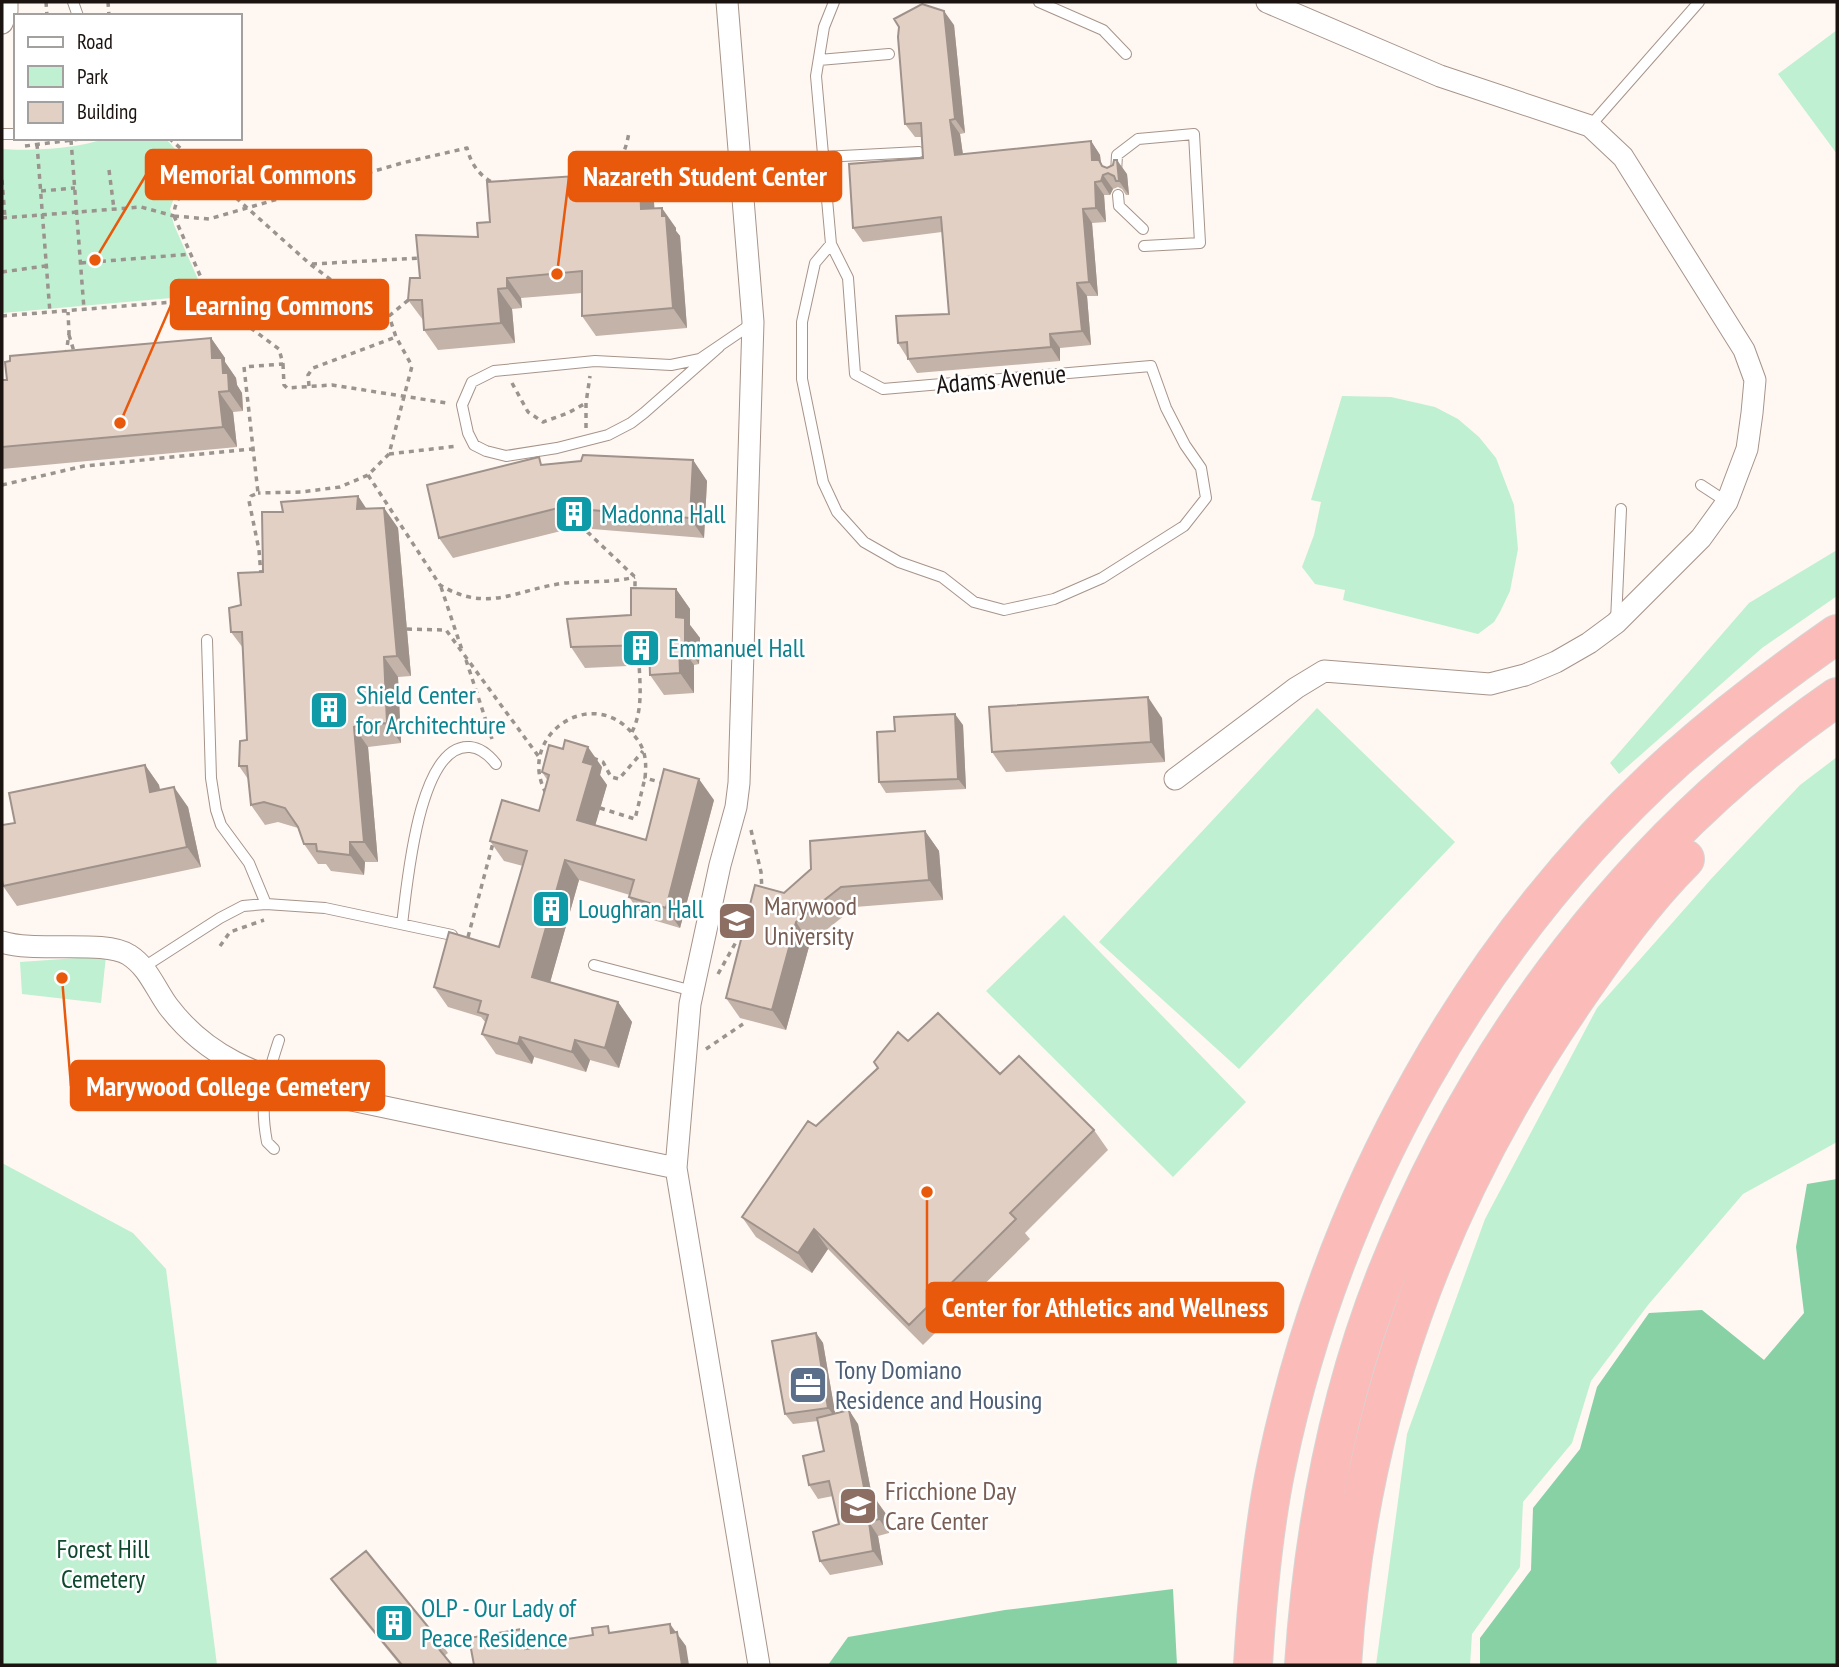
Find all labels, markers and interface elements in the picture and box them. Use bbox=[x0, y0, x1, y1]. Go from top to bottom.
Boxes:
legend bbox=[14, 14, 242, 140]
text: Road bbox=[77, 28, 113, 55]
text: Park bbox=[77, 63, 108, 90]
text: Building bbox=[77, 98, 137, 125]
callout: Memorial Commons bbox=[146, 150, 371, 199]
callout: Nazareth Student Center bbox=[569, 152, 841, 201]
text: Memorial Commons bbox=[160, 155, 356, 192]
text: Nazareth Student Center bbox=[583, 157, 828, 194]
callout: Learning Commons bbox=[171, 280, 388, 329]
text: Learning Commons bbox=[185, 286, 373, 323]
street label: Adams Avenue bbox=[935, 356, 1067, 401]
building icon: Madonna Hall bbox=[553, 493, 595, 535]
place label: Madonna Hall bbox=[601, 497, 726, 530]
building icon: Emmanuel Hall bbox=[620, 627, 662, 669]
place label: Emmanuel Hall bbox=[668, 631, 805, 664]
place label: Shield Center for Architechture bbox=[356, 678, 506, 741]
building icon: Shield Center for Architechture bbox=[308, 689, 350, 731]
building icon: Loughran Hall bbox=[530, 888, 572, 930]
place label: Marywood University bbox=[764, 889, 857, 952]
place label: Loughran Hall bbox=[578, 892, 704, 925]
school or university icon: Marywood University bbox=[716, 900, 758, 942]
callout: Marywood College Cemetery bbox=[71, 1061, 384, 1110]
text: Marywood College Cemetery bbox=[86, 1067, 371, 1104]
callout: Center for Athletics and Wellness bbox=[927, 1283, 1283, 1332]
text: Center for Athletics and Wellness bbox=[942, 1288, 1268, 1325]
place label: Tony Domiano Residence and Housing bbox=[835, 1353, 1042, 1416]
office icon: Tony Domiano Residence and Housing bbox=[787, 1364, 829, 1406]
place label: Fricchione Day Care Center bbox=[885, 1474, 1017, 1537]
school or university icon: Fricchione Day Care Center bbox=[837, 1485, 879, 1527]
park label: Forest Hill Cemetery bbox=[57, 1532, 149, 1595]
place label: OLP - Our Lady of Peace Residence bbox=[421, 1591, 577, 1654]
building icon: OLP - Our Lady of Peace Residence bbox=[373, 1602, 415, 1644]

